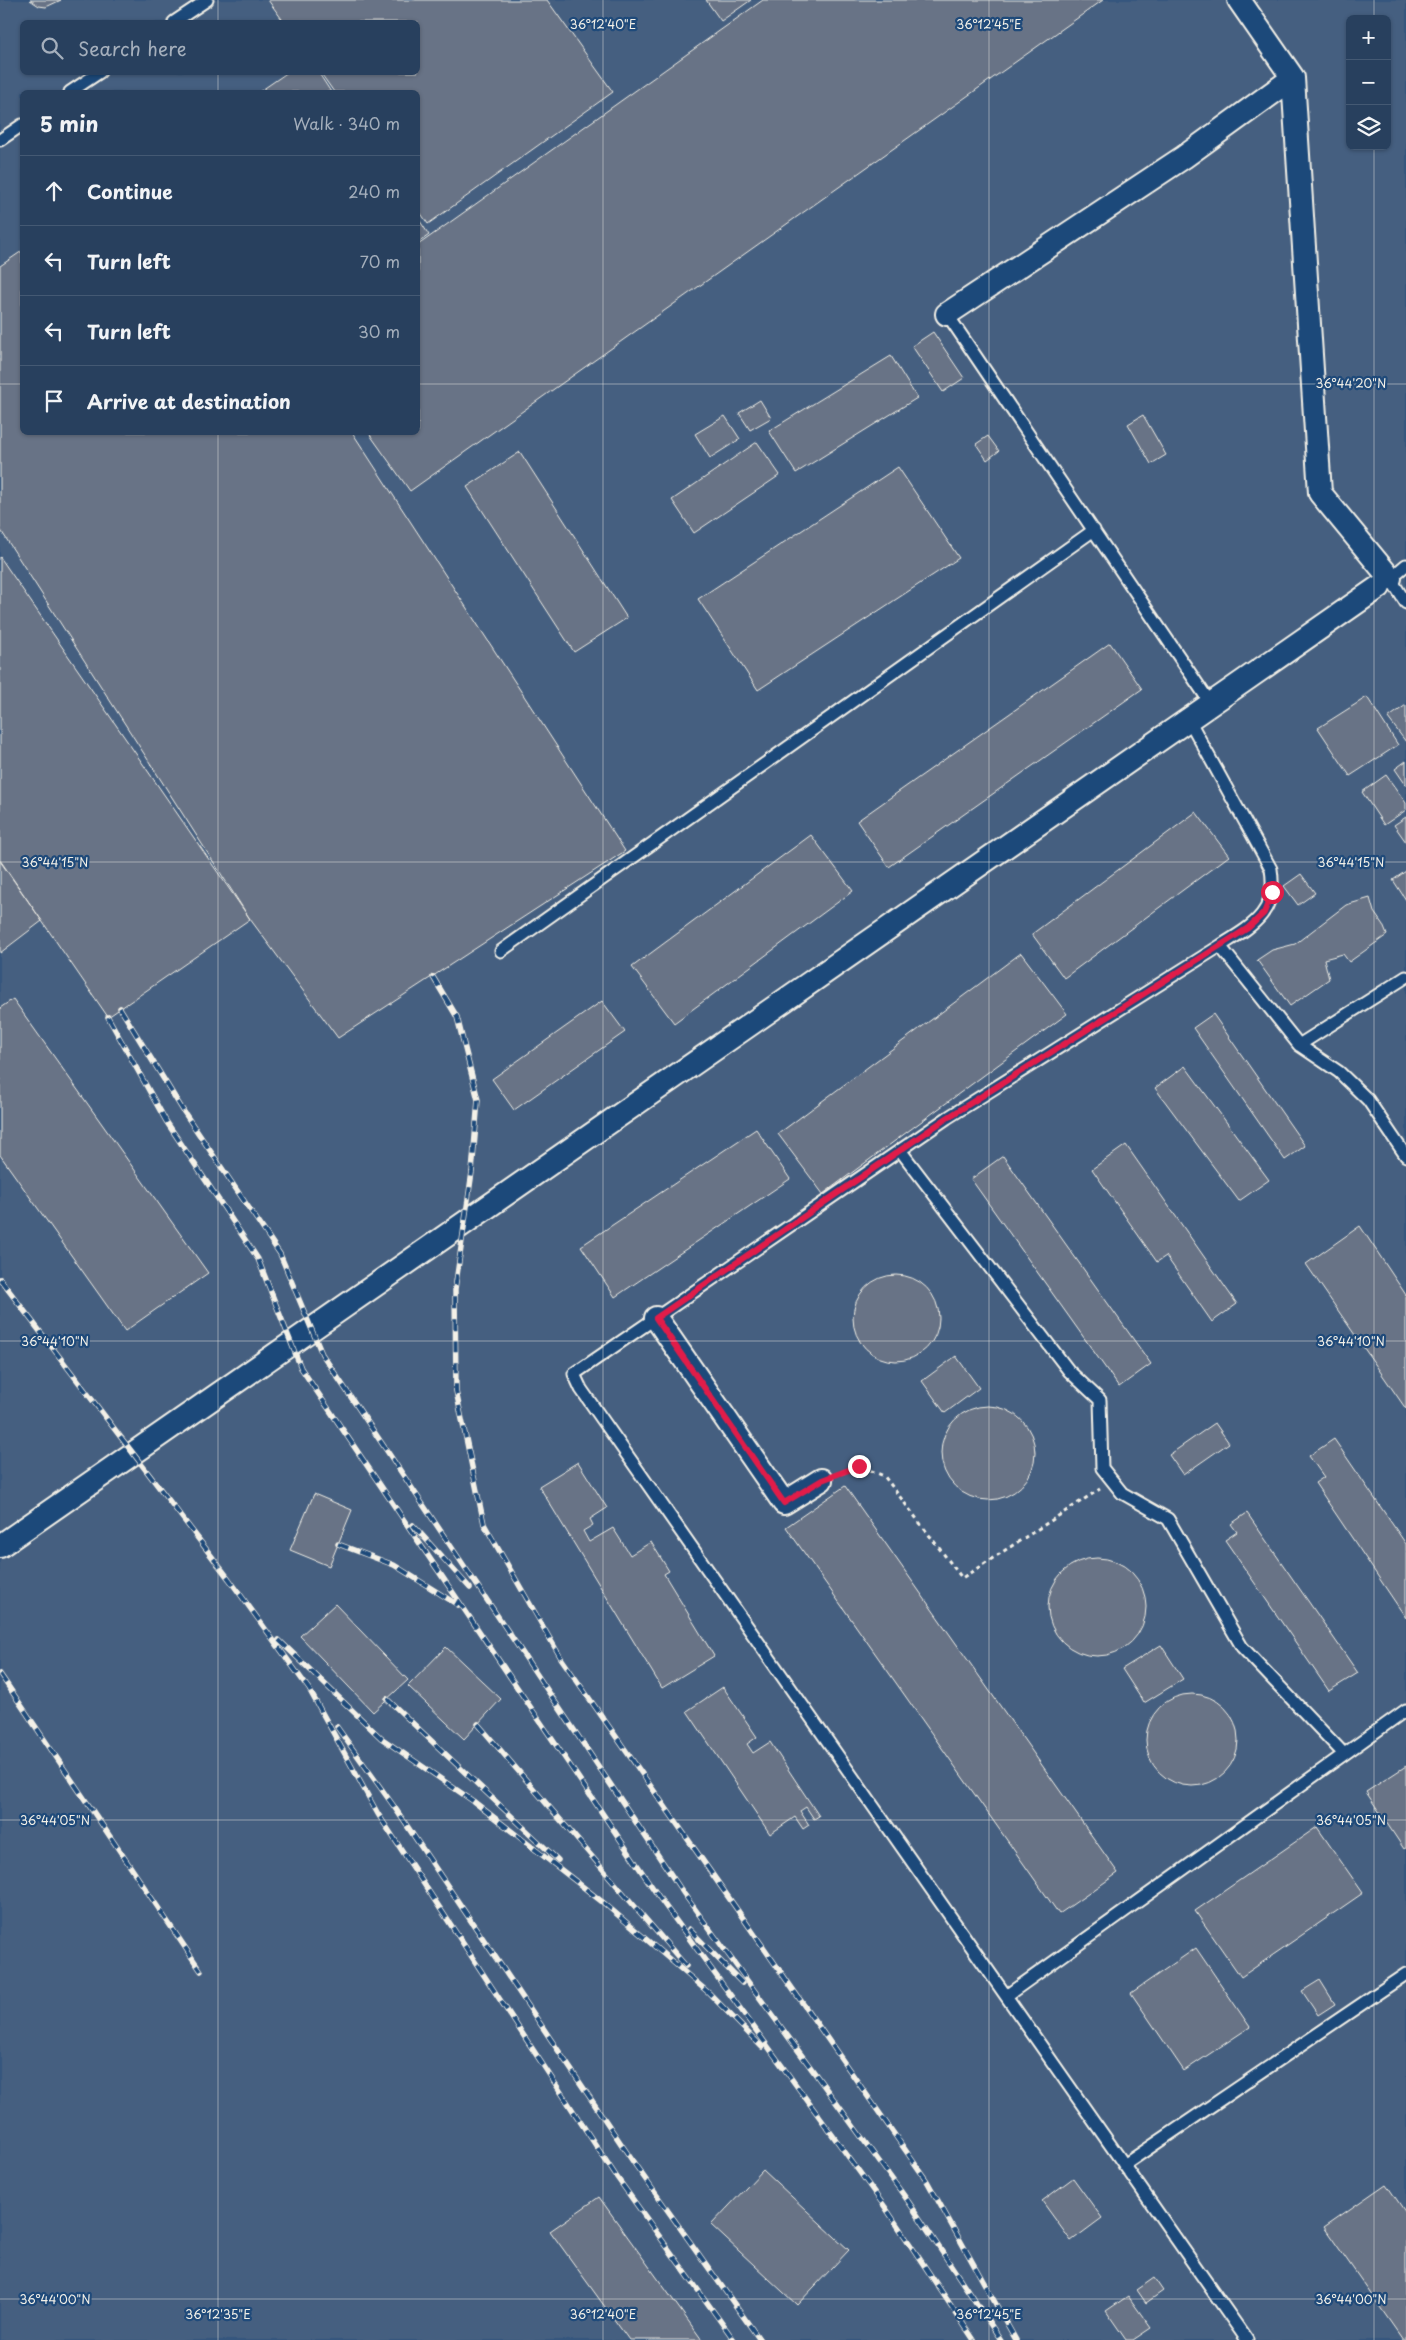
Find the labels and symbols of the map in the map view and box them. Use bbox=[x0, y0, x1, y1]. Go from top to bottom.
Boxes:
text: 36°12'40"E bbox=[570, 15, 636, 33]
text: 36°12'45"E bbox=[956, 15, 1022, 33]
text: 36°44'20"N bbox=[1316, 374, 1386, 392]
text: 36°44'15"N bbox=[21, 853, 89, 871]
text: 36°44'15"N bbox=[1317, 853, 1385, 871]
route start bbox=[1261, 881, 1284, 904]
text: 36°44'10"N bbox=[21, 1332, 89, 1350]
text: 36°44'10"N bbox=[1317, 1332, 1385, 1350]
route end bbox=[848, 1455, 871, 1478]
text: 36°44'05"N bbox=[20, 1811, 90, 1829]
text: 36°44'05"N bbox=[1316, 1811, 1386, 1829]
text: 36°44'00"N bbox=[19, 2290, 91, 2308]
text: 36°44'00"N bbox=[1315, 2290, 1387, 2308]
text: 36°12'35"E bbox=[185, 2305, 251, 2323]
text: 36°12'40"E bbox=[570, 2305, 636, 2323]
text: 36°12'45"E bbox=[956, 2305, 1022, 2323]

